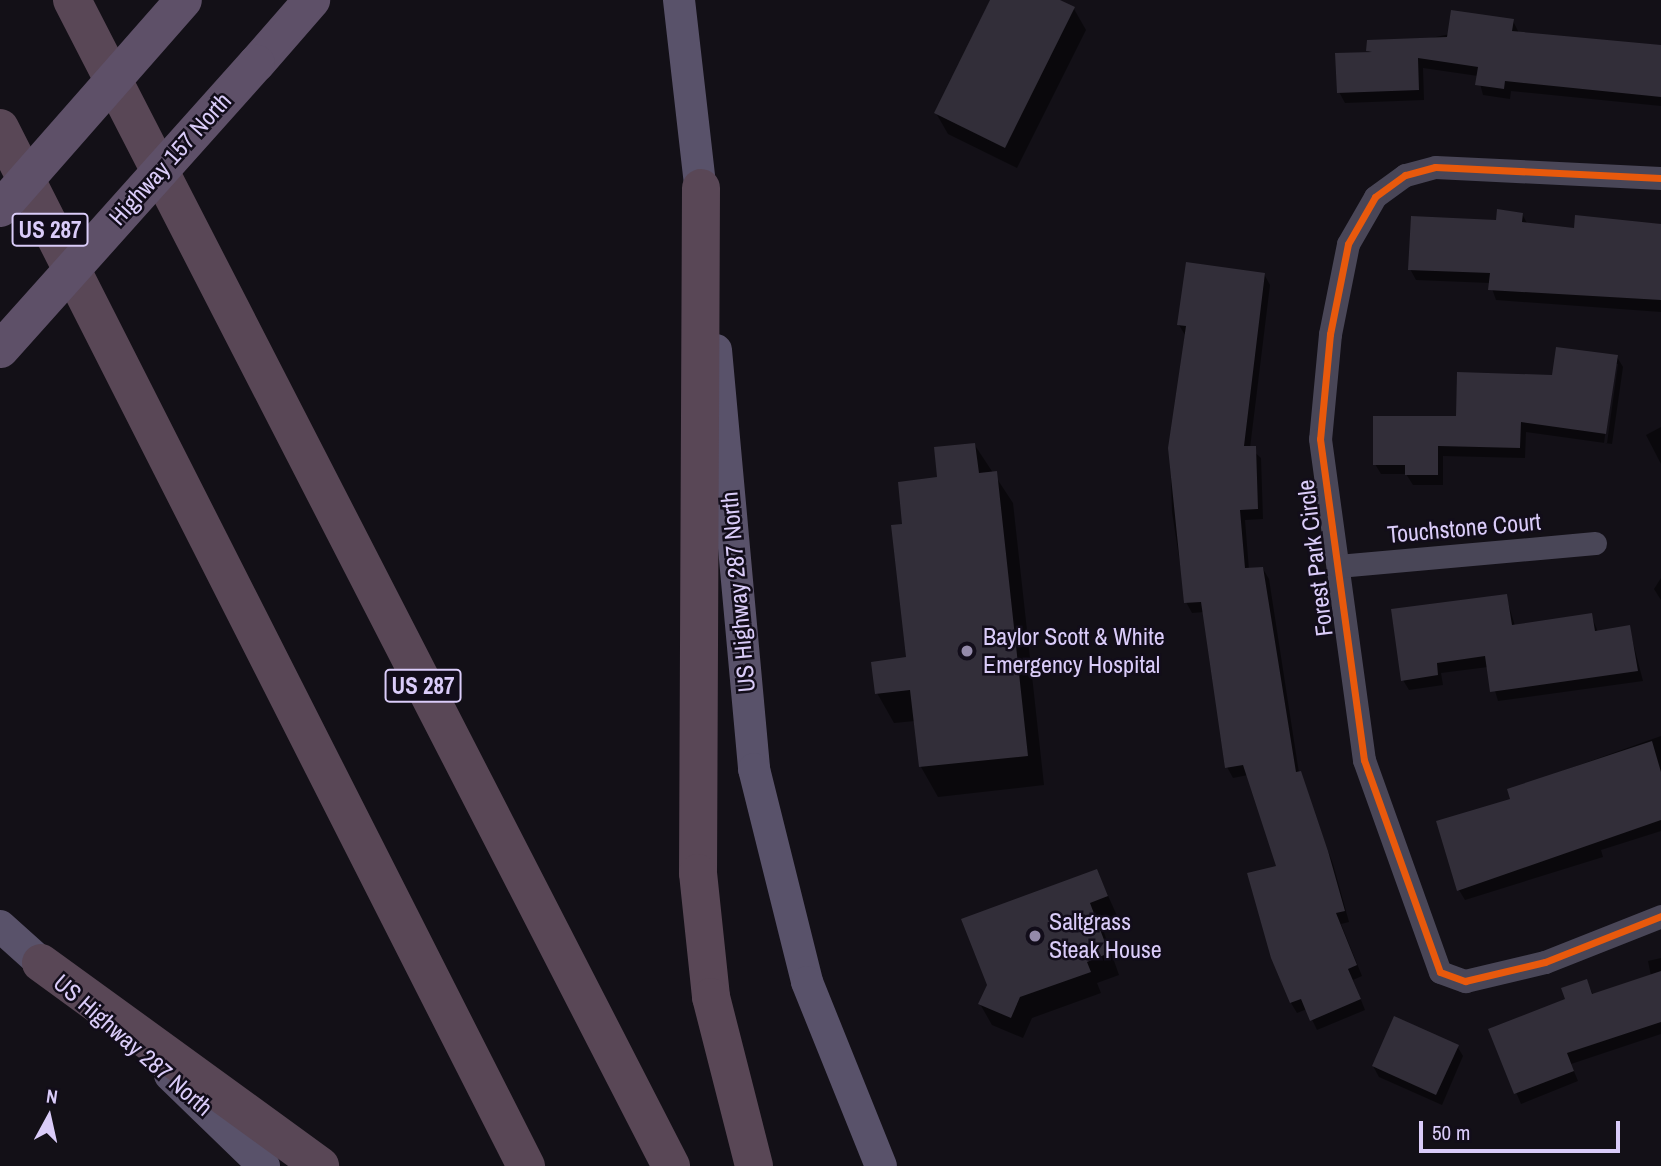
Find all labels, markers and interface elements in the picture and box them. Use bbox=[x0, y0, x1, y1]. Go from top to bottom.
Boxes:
street label: Highway 157 North bbox=[103, 87, 237, 231]
road number: US 287 bbox=[12, 210, 88, 249]
street label: Forest Park Circle bbox=[1291, 478, 1339, 638]
street label: US Highway 287 North bbox=[715, 490, 761, 694]
street label: Touchstone Court bbox=[1386, 507, 1542, 549]
place label: Baylor Scott & White Emergency Hospital bbox=[983, 623, 1165, 679]
marker: Baylor Scott & White Emergency Hospital bbox=[957, 641, 977, 661]
road number: US 287 bbox=[384, 666, 462, 706]
place label: Saltgrass Steak House bbox=[1049, 908, 1162, 964]
marker: Saltgrass Steak House bbox=[1027, 928, 1043, 944]
street label: US Highway 287 North bbox=[48, 968, 218, 1122]
north arrow bbox=[14, 1082, 84, 1152]
scale bar bbox=[1423, 1106, 1624, 1150]
text: 50 m bbox=[1432, 1118, 1470, 1147]

